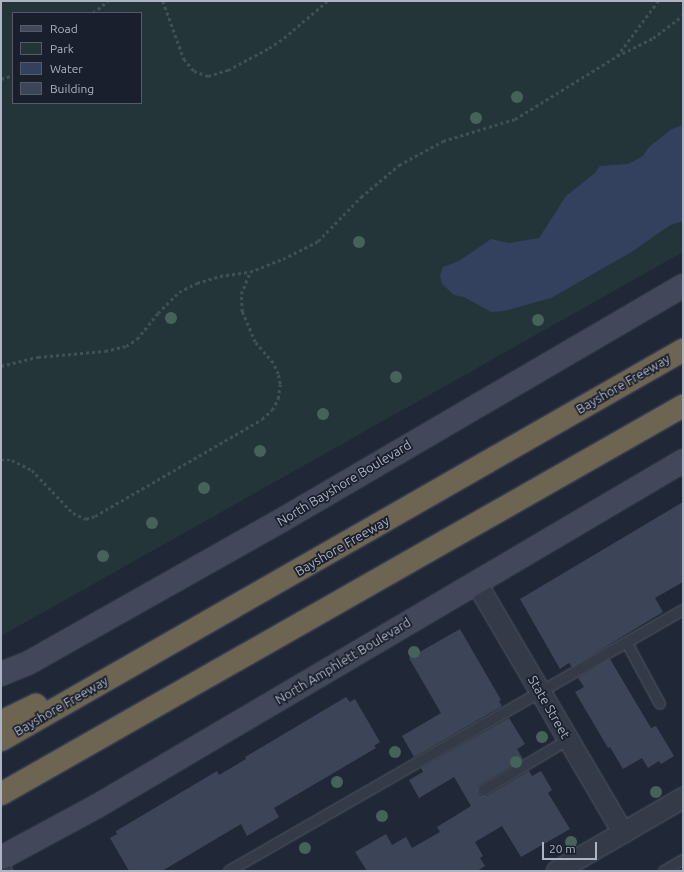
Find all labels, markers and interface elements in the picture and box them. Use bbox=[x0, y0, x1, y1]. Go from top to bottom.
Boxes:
legend bbox=[12, 12, 142, 104]
text: Road bbox=[50, 22, 78, 35]
text: Park bbox=[50, 42, 74, 55]
text: Water bbox=[50, 62, 83, 75]
text: Building bbox=[50, 82, 94, 95]
street label: Bayshore Freeway bbox=[573, 351, 673, 417]
street label: North Bayshore Boulevard bbox=[274, 437, 414, 529]
street label: Bayshore Freeway bbox=[292, 513, 392, 579]
street label: North Amphlett Boulevard bbox=[272, 614, 414, 708]
street label: Bayshore Freeway bbox=[11, 673, 111, 739]
street label: State Street bbox=[525, 673, 573, 741]
scale bar bbox=[544, 834, 599, 860]
text: 20 m bbox=[549, 842, 576, 855]

